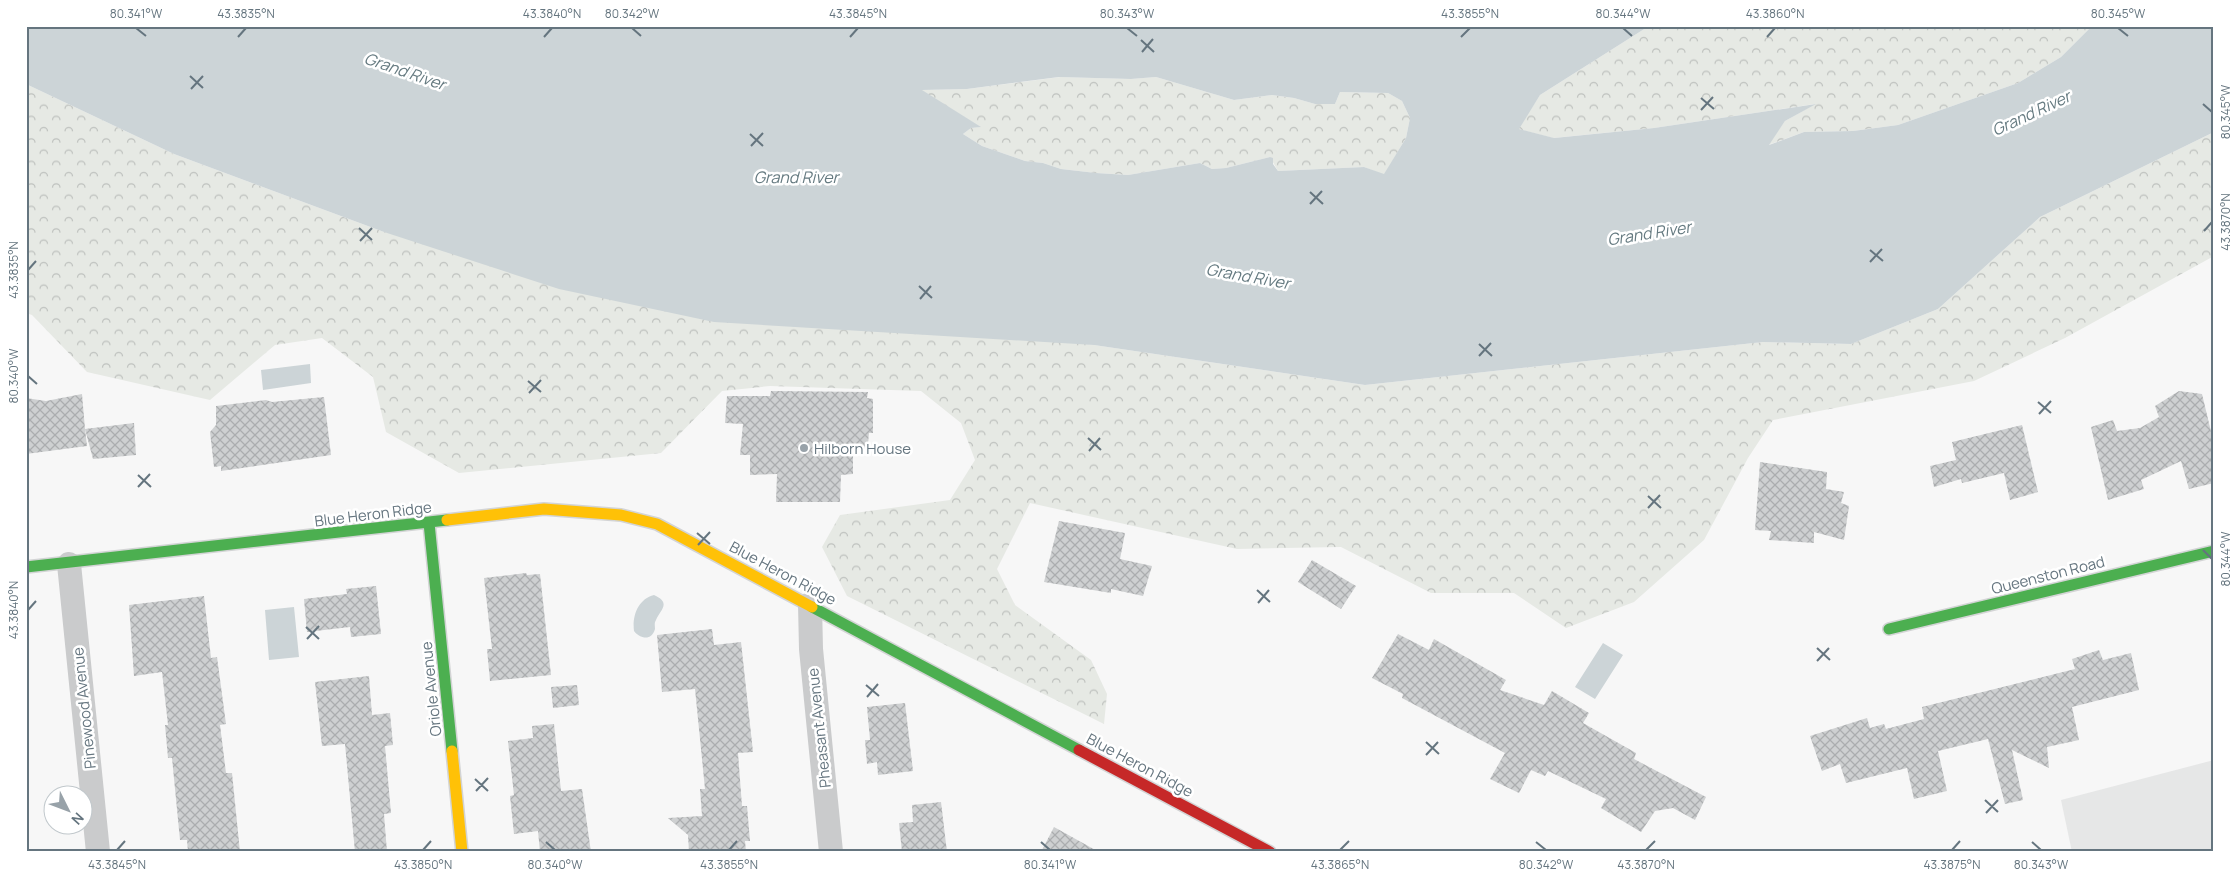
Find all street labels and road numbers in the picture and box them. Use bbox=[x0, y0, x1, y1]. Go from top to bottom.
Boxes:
street label: Blue Heron Ridge bbox=[313, 496, 433, 532]
street label: Blue Heron Ridge bbox=[726, 536, 840, 610]
street label: Queenston Road bbox=[1989, 551, 2107, 599]
street label: Oriole Avenue bbox=[416, 640, 446, 737]
street label: Pinewood Avenue bbox=[67, 646, 101, 770]
street label: Pheasant Avenue bbox=[802, 667, 836, 789]
street label: Blue Heron Ridge bbox=[1083, 728, 1197, 802]

